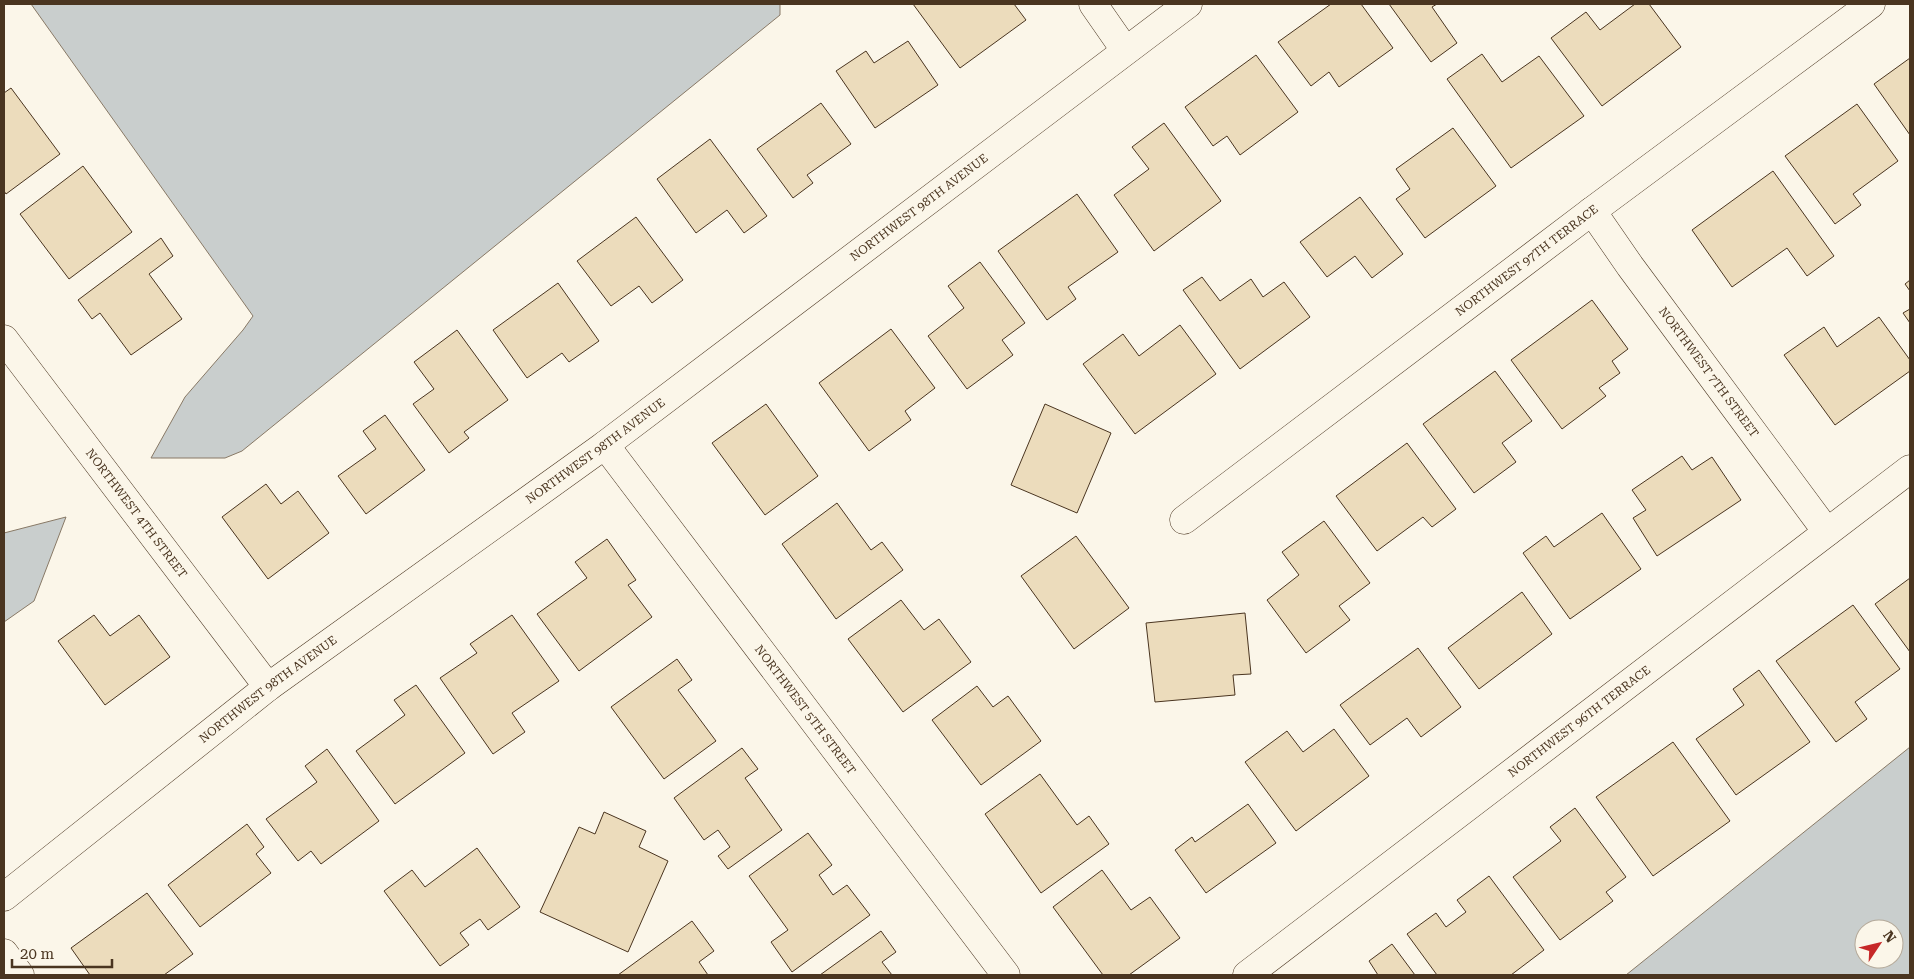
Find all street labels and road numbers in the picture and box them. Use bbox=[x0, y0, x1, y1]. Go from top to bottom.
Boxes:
street label: NORTHWEST 98TH AVENUE bbox=[847, 151, 991, 264]
street label: NORTHWEST 97TH TERRACE bbox=[1453, 202, 1601, 319]
street label: NORTHWEST 7TH STREET bbox=[1656, 304, 1761, 440]
street label: NORTHWEST 98TH AVENUE bbox=[523, 395, 668, 506]
street label: NORTHWEST 4TH STREET bbox=[83, 446, 190, 581]
street label: NORTHWEST 98TH AVENUE bbox=[197, 633, 340, 746]
street label: NORTHWEST 5TH STREET bbox=[752, 642, 859, 777]
street label: NORTHWEST 96TH TERRACE bbox=[1505, 663, 1653, 780]

